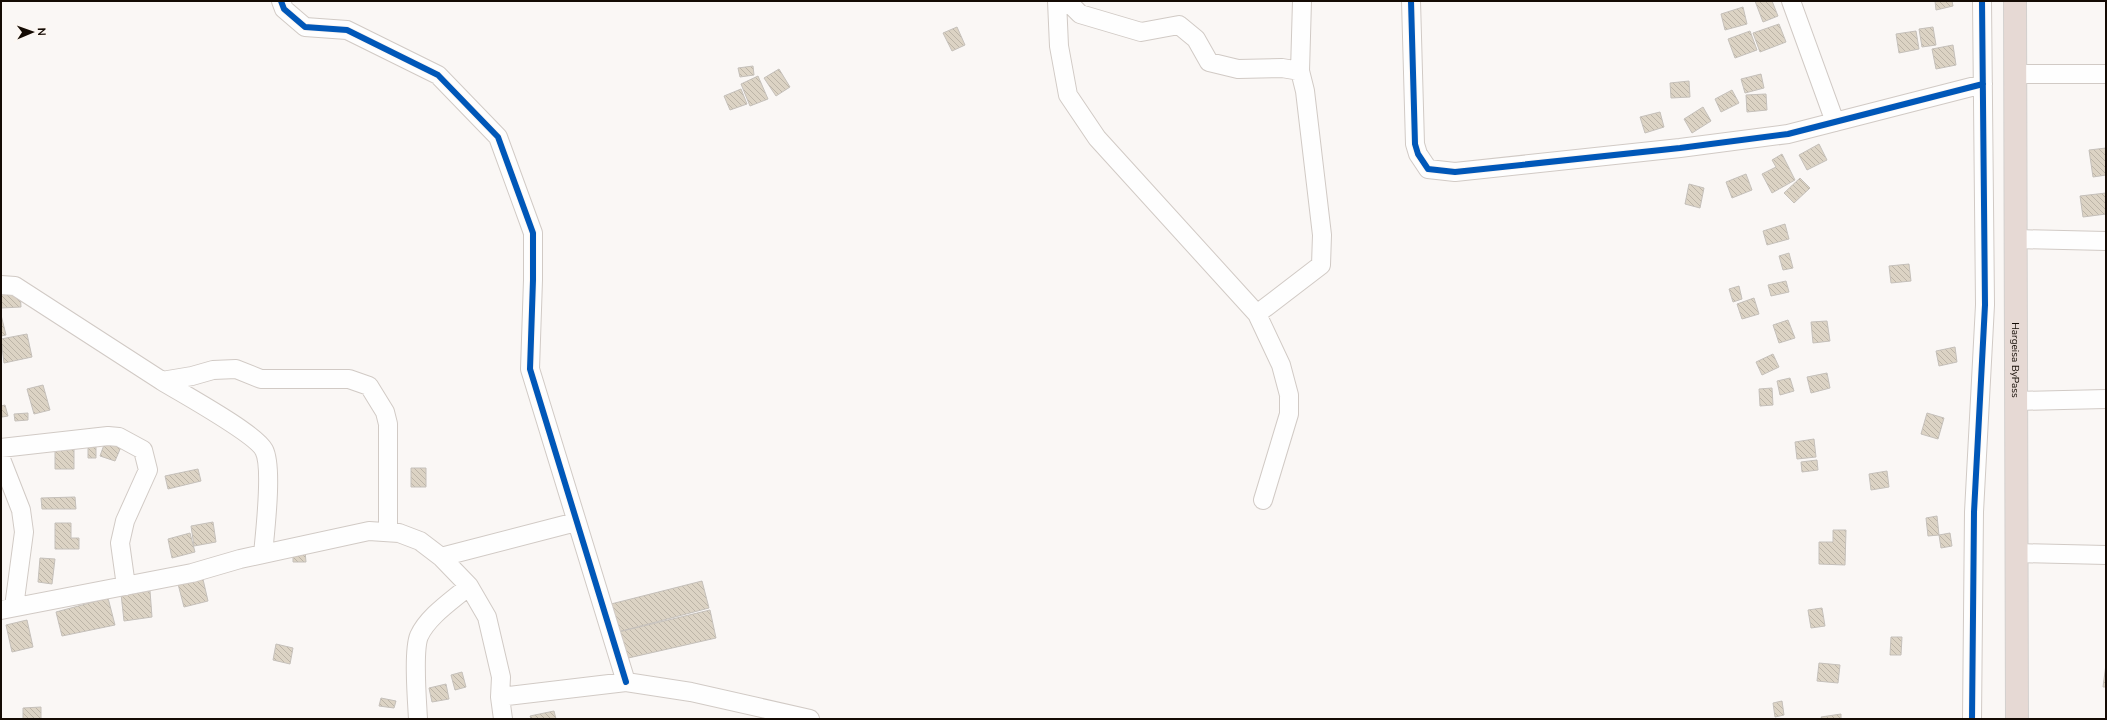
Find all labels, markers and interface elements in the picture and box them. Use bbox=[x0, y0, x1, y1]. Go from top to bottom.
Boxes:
north arrow bbox=[12, 12, 52, 52]
text: N bbox=[34, 27, 49, 36]
street label: Hargeisa ByPass bbox=[2008, 322, 2022, 398]

